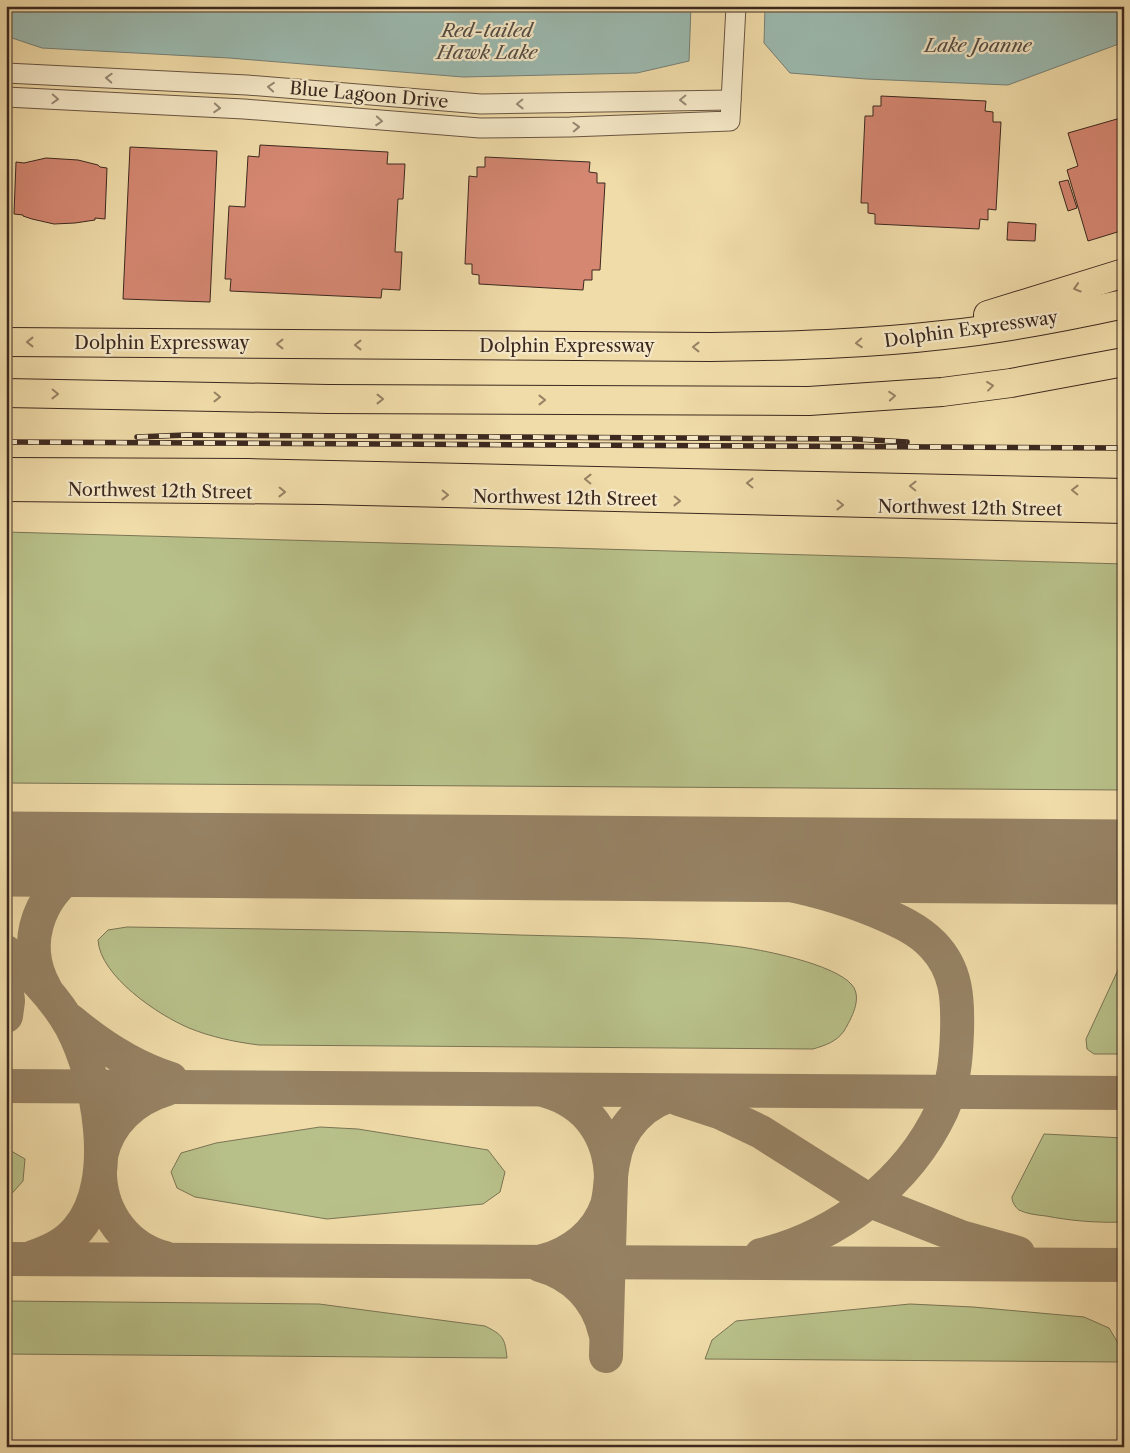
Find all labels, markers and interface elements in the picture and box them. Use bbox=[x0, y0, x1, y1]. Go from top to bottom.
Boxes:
water label: Red-tailed Hawk Lake bbox=[435, 19, 538, 64]
water label: Lake Joanne bbox=[922, 34, 1032, 57]
one-way arrow bbox=[104, 73, 112, 84]
street label: Blue Lagoon Drive bbox=[289, 77, 449, 113]
one-way arrow bbox=[267, 82, 275, 93]
one-way arrow bbox=[52, 94, 59, 104]
one-way arrow bbox=[678, 95, 686, 105]
one-way arrow bbox=[516, 99, 524, 109]
one-way arrow bbox=[213, 102, 221, 113]
one-way arrow bbox=[375, 115, 383, 126]
one-way arrow bbox=[573, 122, 581, 132]
one-way arrow bbox=[1074, 283, 1082, 293]
street label: Dolphin Expressway bbox=[883, 306, 1060, 352]
street label: Dolphin Expressway bbox=[74, 332, 251, 354]
street label: Dolphin Expressway bbox=[479, 335, 656, 357]
one-way arrow bbox=[25, 337, 33, 347]
one-way arrow bbox=[854, 337, 862, 348]
one-way arrow bbox=[275, 339, 283, 349]
one-way arrow bbox=[354, 340, 362, 350]
one-way arrow bbox=[692, 342, 700, 352]
one-way arrow bbox=[986, 381, 994, 392]
one-way arrow bbox=[52, 389, 59, 399]
one-way arrow bbox=[888, 390, 896, 401]
one-way arrow bbox=[214, 392, 222, 402]
one-way arrow bbox=[376, 394, 384, 404]
one-way arrow bbox=[539, 395, 547, 405]
one-way arrow bbox=[583, 473, 591, 484]
one-way arrow bbox=[746, 477, 754, 488]
street label: Northwest 12th Street bbox=[67, 478, 253, 504]
one-way arrow bbox=[908, 481, 916, 491]
street label: Northwest 12th Street bbox=[472, 485, 658, 511]
one-way arrow bbox=[1071, 485, 1078, 495]
one-way arrow bbox=[279, 487, 287, 497]
one-way arrow bbox=[441, 490, 449, 501]
street label: Northwest 12th Street bbox=[877, 495, 1063, 521]
one-way arrow bbox=[674, 496, 682, 506]
one-way arrow bbox=[836, 500, 844, 510]

